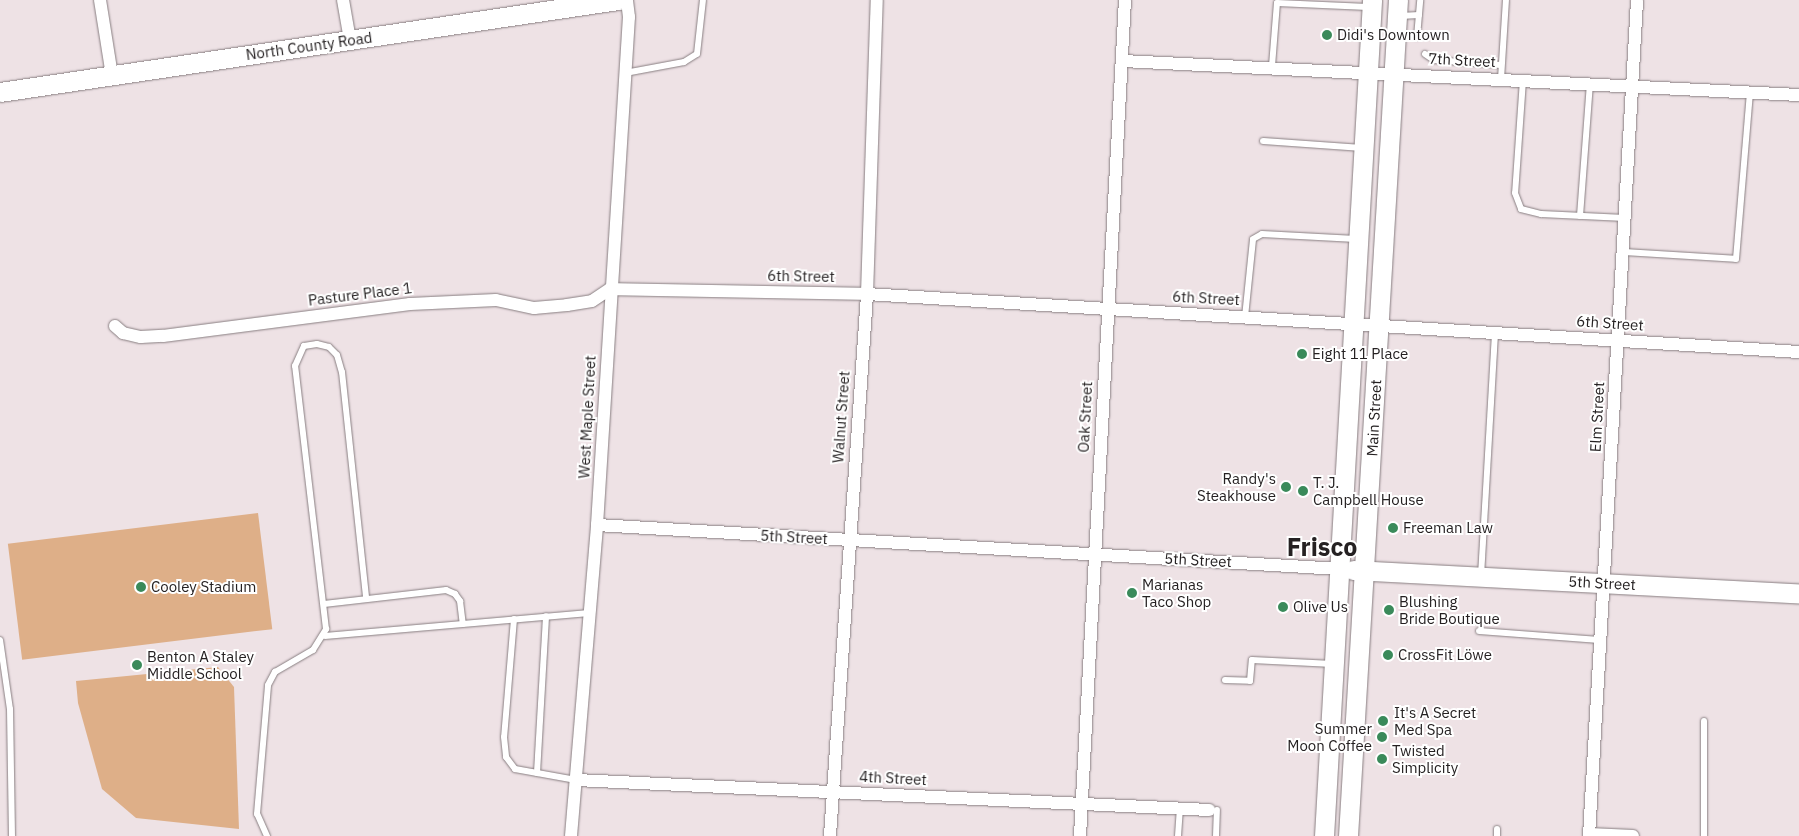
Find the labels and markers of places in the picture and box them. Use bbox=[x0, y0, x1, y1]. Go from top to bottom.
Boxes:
place label: Didi's Downtown bbox=[1337, 26, 1450, 44]
marker: Didi's Downtown bbox=[1321, 29, 1333, 41]
place label: Eight 11 Place bbox=[1312, 345, 1408, 363]
marker: Eight 11 Place bbox=[1296, 348, 1308, 360]
place label: Randy's Steakhouse bbox=[1197, 469, 1276, 504]
place label: T. J. Campbell House bbox=[1313, 473, 1424, 508]
marker: Randy's Steakhouse bbox=[1280, 481, 1292, 493]
marker: T. J. Campbell House bbox=[1297, 485, 1309, 497]
place label: Freeman Law bbox=[1403, 519, 1493, 537]
marker: Freeman Law bbox=[1387, 522, 1399, 534]
place label: Marianas Taco Shop bbox=[1142, 575, 1211, 610]
place label: Cooley Stadium bbox=[151, 578, 256, 596]
marker: Cooley Stadium bbox=[135, 581, 147, 593]
marker: Marianas Taco Shop bbox=[1126, 587, 1138, 599]
place label: Blushing Bride Boutique bbox=[1399, 592, 1500, 627]
place label: Olive Us bbox=[1293, 598, 1348, 616]
marker: Olive Us bbox=[1277, 601, 1289, 613]
marker: Blushing Bride Boutique bbox=[1383, 604, 1395, 616]
place label: CrossFit Löwe bbox=[1398, 646, 1492, 664]
place label: Benton A Staley Middle School bbox=[147, 647, 254, 682]
marker: CrossFit Löwe bbox=[1382, 649, 1394, 661]
marker: Benton A Staley Middle School bbox=[131, 659, 143, 671]
place label: It's A Secret Med Spa bbox=[1394, 703, 1476, 738]
marker: It's A Secret Med Spa bbox=[1376, 714, 1390, 728]
place label: Summer Moon Coffee bbox=[1287, 719, 1372, 754]
marker: Summer Moon Coffee bbox=[1376, 731, 1388, 743]
place label: Twisted Simplicity bbox=[1392, 741, 1458, 776]
marker: Twisted Simplicity bbox=[1376, 753, 1388, 765]

